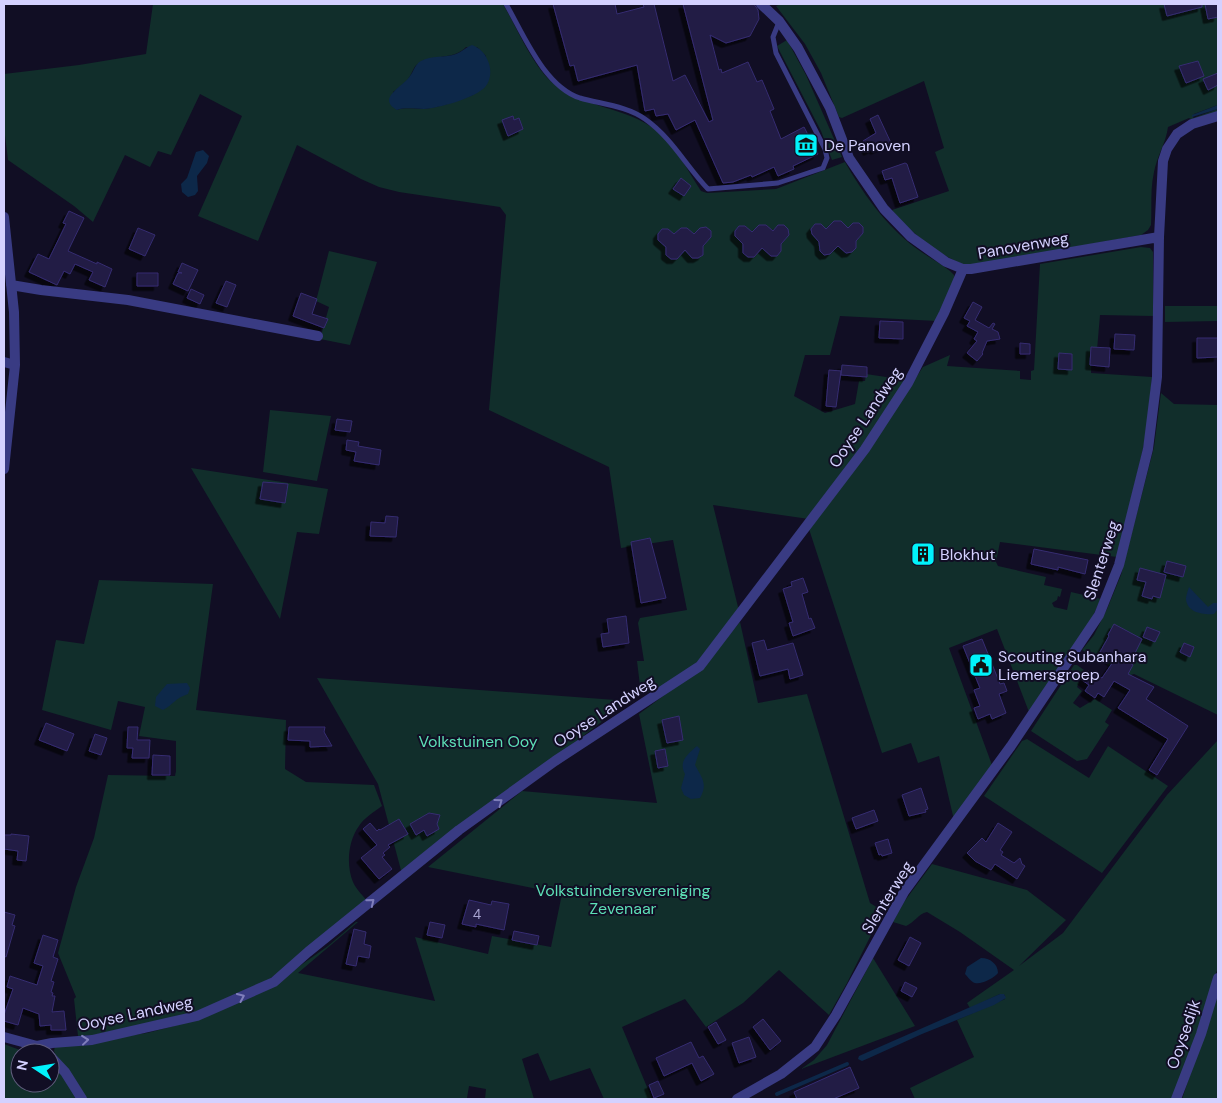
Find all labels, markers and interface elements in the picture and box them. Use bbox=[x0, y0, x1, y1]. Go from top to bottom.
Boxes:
museum icon: De Panoven bbox=[793, 132, 819, 158]
place label: De Panoven bbox=[824, 135, 911, 156]
street label: Panovenweg bbox=[976, 227, 1070, 264]
street label: Ooyse Landweg bbox=[824, 363, 907, 472]
street label: Slenterweg bbox=[1079, 518, 1124, 602]
building icon: Blokhut bbox=[910, 541, 936, 567]
place label: Blokhut bbox=[940, 544, 995, 565]
place label: Scouting Subanhara Liemersgroep bbox=[998, 646, 1146, 685]
public building icon: Scouting Subanhara Liemersgroep bbox=[968, 652, 994, 678]
street label: Ooyse Landweg bbox=[549, 671, 659, 752]
park label: Volkstuinen Ooy bbox=[418, 731, 538, 752]
one-way arrow bbox=[493, 799, 502, 807]
street label: Slenterweg bbox=[857, 857, 918, 938]
park label: Volkstuindersvereniging Zevenaar bbox=[536, 880, 710, 919]
one-way arrow bbox=[365, 899, 374, 907]
house number: 4 bbox=[473, 905, 482, 923]
street label: Ooyse Landweg bbox=[76, 991, 195, 1036]
one-way arrow bbox=[236, 993, 245, 1004]
street label: Ooysedijk bbox=[1162, 996, 1205, 1072]
one-way arrow bbox=[81, 1035, 89, 1046]
north arrow bbox=[10, 1043, 60, 1093]
text: N bbox=[12, 1058, 32, 1072]

